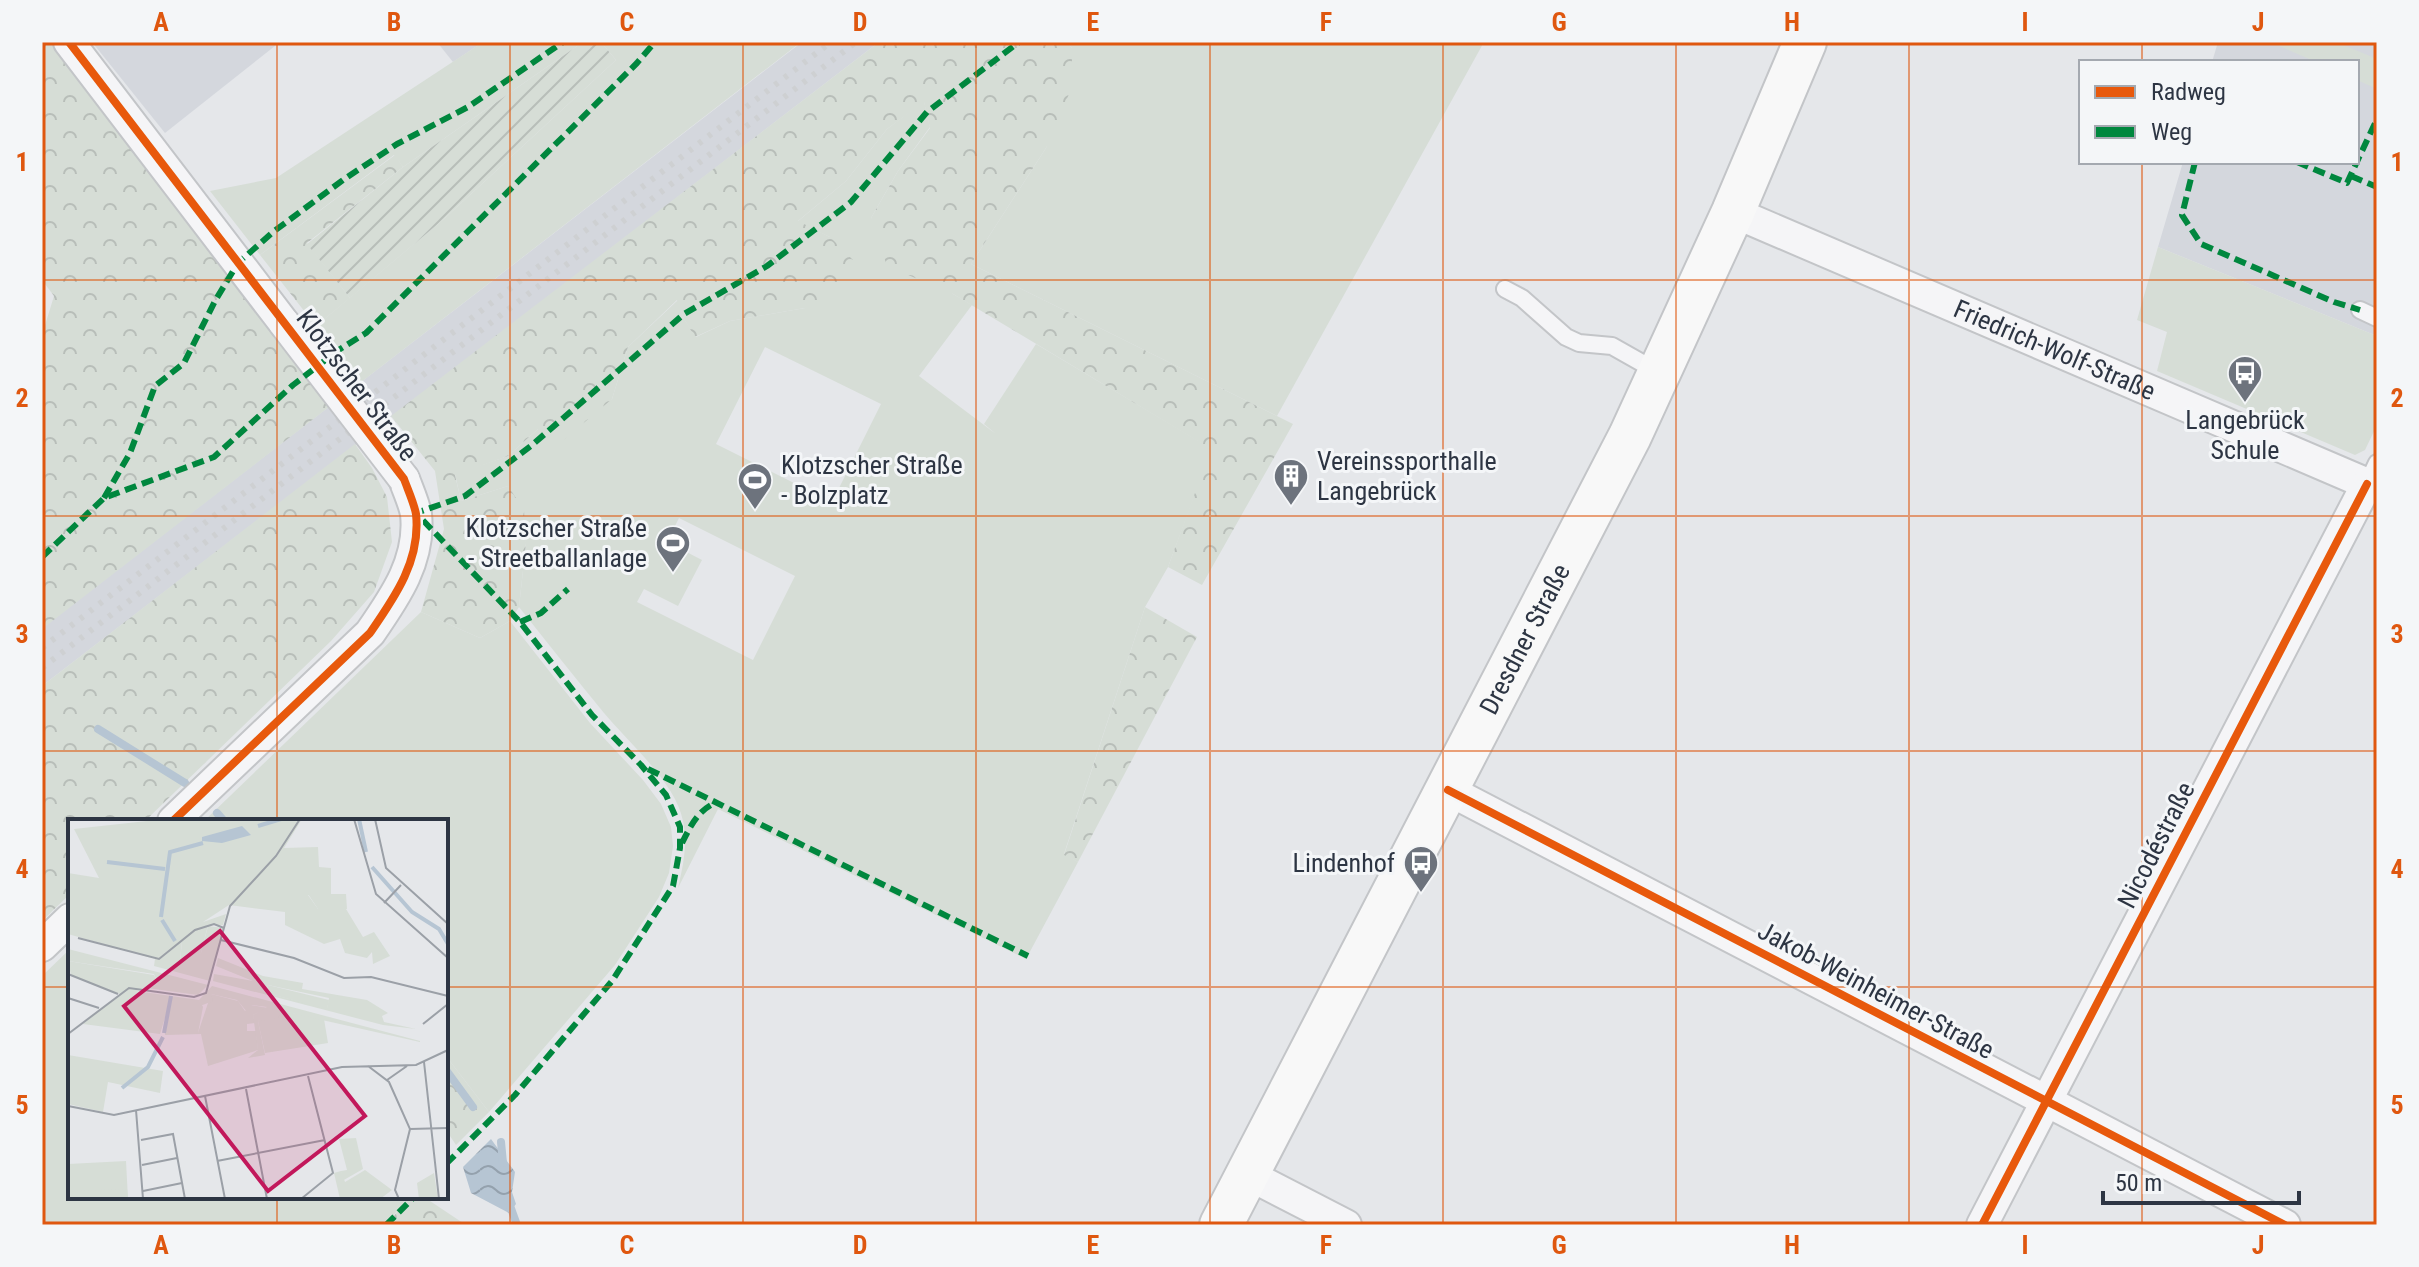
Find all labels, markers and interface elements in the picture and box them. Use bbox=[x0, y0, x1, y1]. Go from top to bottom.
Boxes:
text: A bbox=[153, 7, 169, 37]
text: B bbox=[387, 7, 401, 37]
text: C bbox=[620, 7, 635, 37]
text: D bbox=[853, 7, 867, 37]
text: E bbox=[1087, 7, 1100, 37]
text: F bbox=[1320, 7, 1332, 37]
text: G bbox=[1551, 7, 1567, 37]
text: H bbox=[1784, 7, 1800, 37]
text: I bbox=[2021, 7, 2029, 37]
text: J bbox=[2252, 7, 2264, 37]
legend bbox=[2079, 60, 2359, 164]
text: Radweg bbox=[2151, 78, 2226, 106]
text: Weg bbox=[2151, 118, 2192, 146]
text: 1 bbox=[15, 147, 29, 177]
text: 1 bbox=[2390, 147, 2404, 177]
street label: Friedrich-Wolf-Straße bbox=[1949, 294, 2160, 406]
street label: Klotzscher Straße bbox=[290, 303, 424, 467]
bus stop icon: Langebrück Schule bbox=[2226, 354, 2264, 404]
text: 2 bbox=[15, 383, 29, 413]
text: 2 bbox=[2390, 383, 2404, 413]
place label: Langebrück Schule bbox=[2185, 405, 2305, 465]
place label: Vereinssporthalle Langebrück bbox=[1317, 446, 1497, 506]
place label: Klotzscher Straße - Bolzplatz bbox=[781, 450, 963, 510]
building icon: Vereinssporthalle Langebrück bbox=[1272, 457, 1310, 507]
sports icon: Klotzscher Straße - Bolzplatz bbox=[736, 461, 774, 511]
place label: Klotzscher Straße - Streetballanlage bbox=[465, 513, 647, 573]
sports icon: Klotzscher Straße - Streetballanlage bbox=[654, 524, 692, 574]
street label: Dresdner Straße bbox=[1473, 559, 1576, 719]
text: 3 bbox=[15, 619, 29, 649]
text: 3 bbox=[2390, 619, 2404, 649]
street label: Nicodéstraße bbox=[2111, 777, 2201, 913]
inset map bbox=[68, 819, 448, 1199]
bus stop icon: Lindenhof bbox=[1402, 844, 1440, 894]
place label: Lindenhof bbox=[1293, 848, 1395, 878]
text: 4 bbox=[15, 854, 29, 884]
text: 4 bbox=[2390, 854, 2404, 884]
street label: Jakob-Weinheimer-Straße bbox=[1753, 915, 1999, 1065]
text: 5 bbox=[15, 1090, 29, 1120]
text: 5 bbox=[2390, 1090, 2404, 1120]
scale bar bbox=[2103, 1155, 2299, 1205]
text: 50 m bbox=[2115, 1169, 2162, 1197]
text: A bbox=[153, 1230, 169, 1260]
text: B bbox=[387, 1230, 401, 1260]
text: C bbox=[620, 1230, 635, 1260]
text: D bbox=[853, 1230, 867, 1260]
text: E bbox=[1087, 1230, 1100, 1260]
text: F bbox=[1320, 1230, 1332, 1260]
text: G bbox=[1551, 1230, 1567, 1260]
text: H bbox=[1784, 1230, 1800, 1260]
text: I bbox=[2021, 1230, 2029, 1260]
text: J bbox=[2252, 1230, 2264, 1260]

